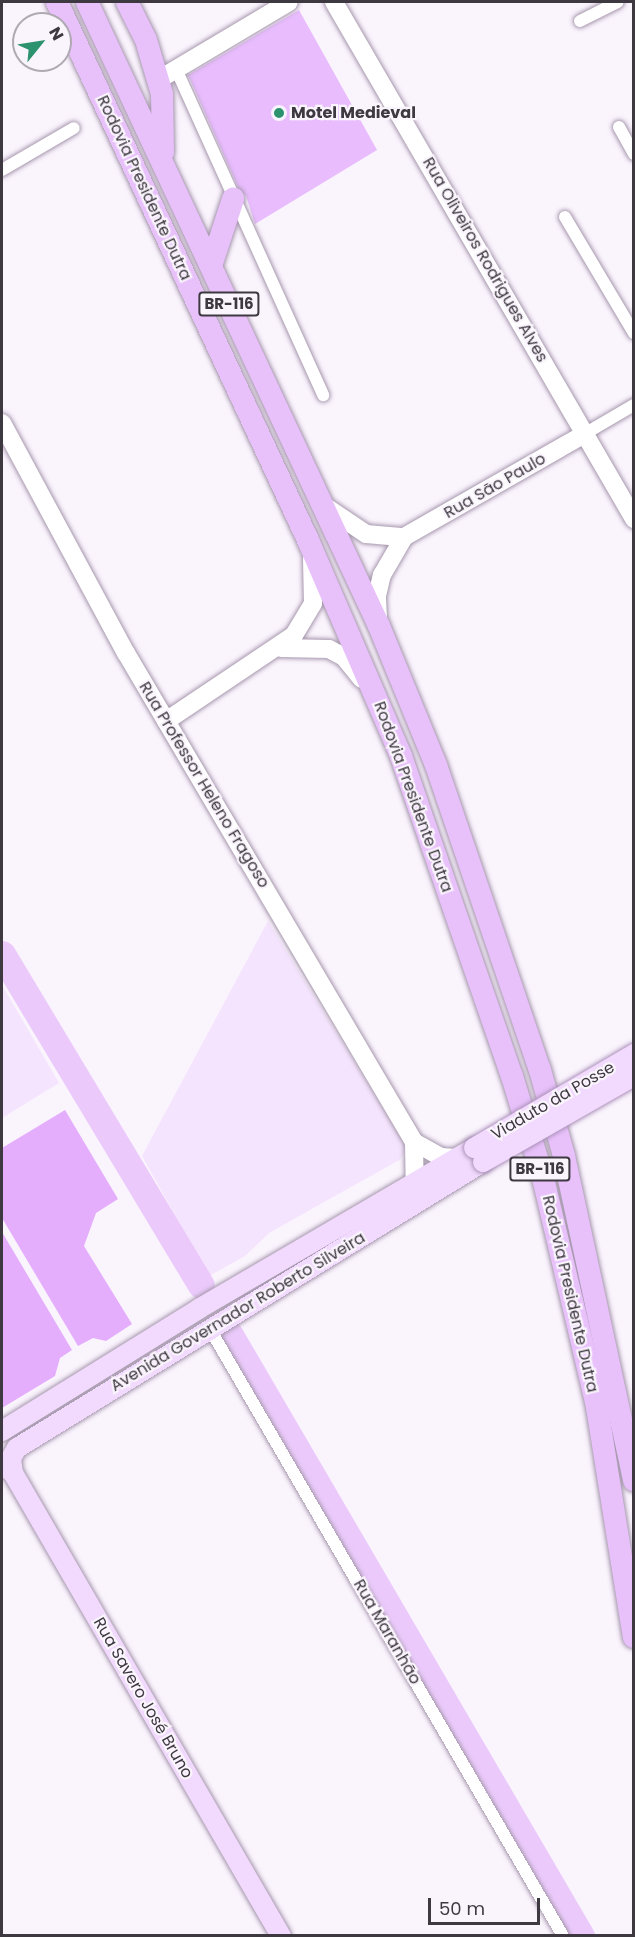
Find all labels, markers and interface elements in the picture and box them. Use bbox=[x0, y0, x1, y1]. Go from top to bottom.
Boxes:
north arrow bbox=[12, 12, 72, 72]
text: N bbox=[43, 23, 69, 45]
street label: Rodovia Presidente Dutra bbox=[93, 93, 195, 283]
place label: Motel Medieval bbox=[291, 103, 416, 123]
marker: Motel Medieval bbox=[272, 106, 286, 120]
street label: Rua Oliveiros Rodrigues Alves bbox=[418, 154, 552, 366]
road number: BR-116 bbox=[198, 292, 260, 316]
street label: Rua São Paulo bbox=[441, 449, 549, 523]
street label: Rua Professor Heleno Fragoso bbox=[135, 678, 273, 892]
street label: Rodovia Presidente Dutra bbox=[370, 699, 456, 895]
street label: Viaduto da Posse bbox=[488, 1058, 618, 1144]
road number: BR-116 bbox=[508, 1157, 572, 1181]
street label: Rodovia Presidente Dutra bbox=[538, 1194, 602, 1394]
street label: Avenida Governador Roberto Silveira bbox=[107, 1228, 369, 1396]
street label: Rua Maranhão bbox=[349, 1576, 425, 1688]
street label: Rua Savero José Bruno bbox=[89, 1614, 197, 1782]
scale bar bbox=[431, 1886, 544, 1924]
text: 50 m bbox=[439, 1896, 485, 1921]

